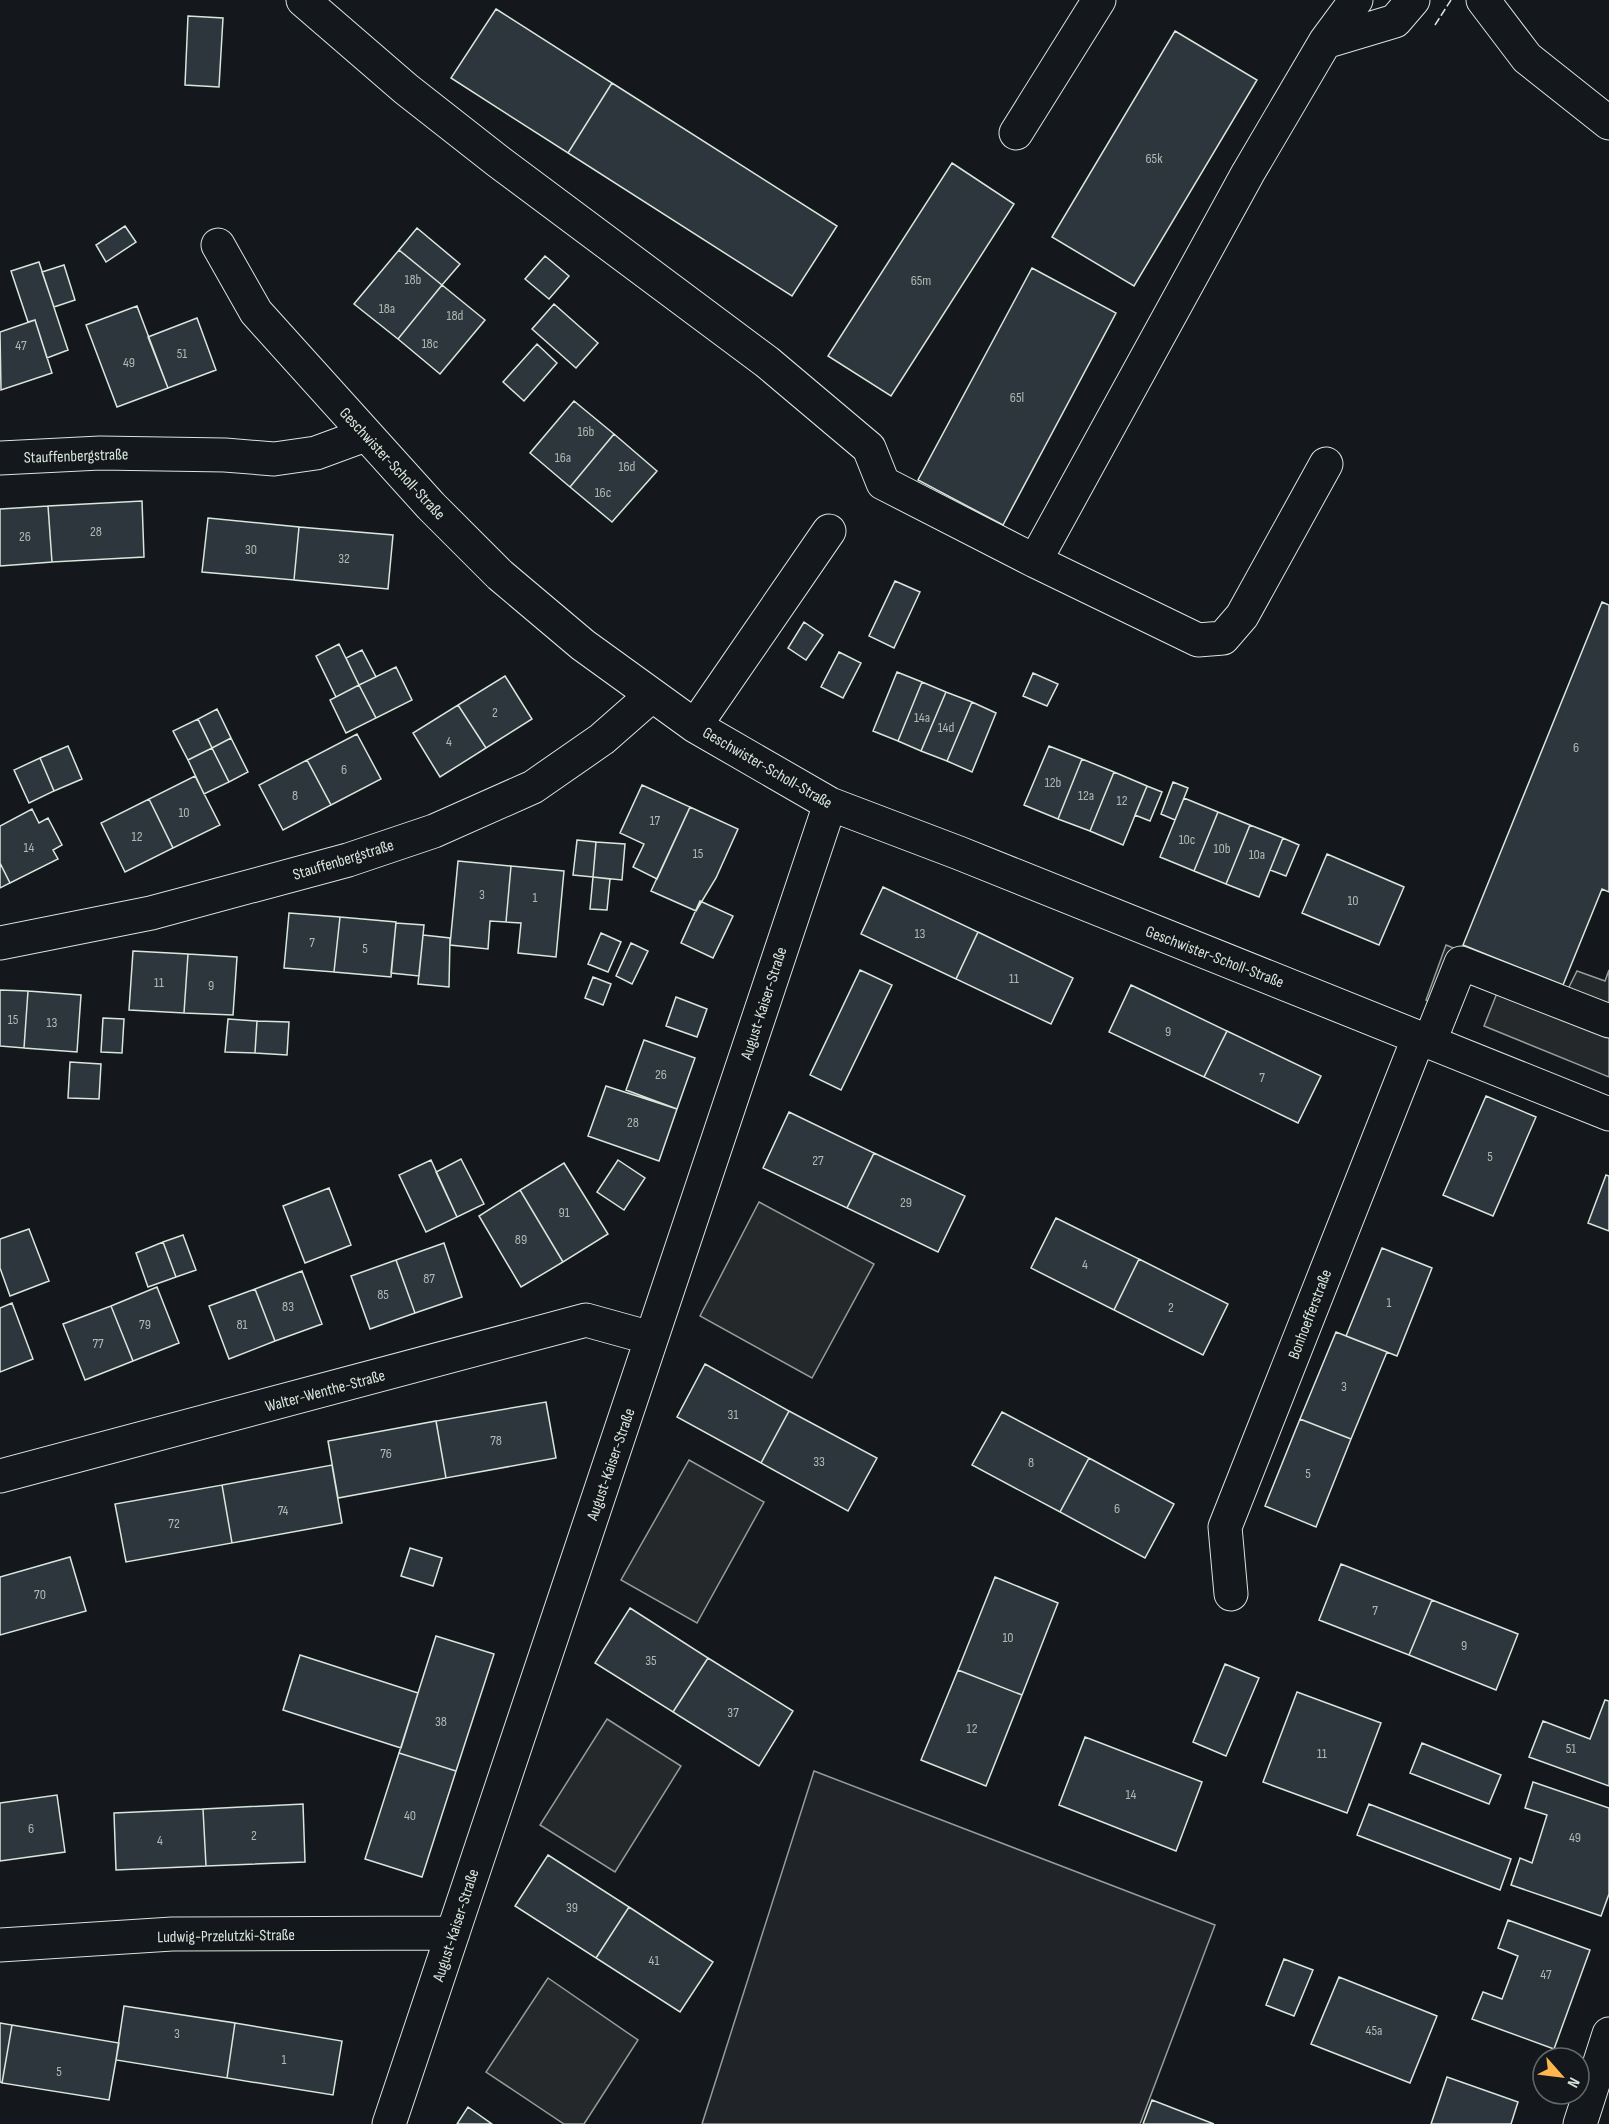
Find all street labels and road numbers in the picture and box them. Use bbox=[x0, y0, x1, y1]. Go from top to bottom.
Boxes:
street label: Geschwister-Scholl-Straße bbox=[335, 404, 449, 524]
street label: Stauffenbergstraße bbox=[24, 445, 129, 468]
street label: Geschwister-Scholl-Straße bbox=[699, 723, 835, 813]
street label: Stauffenbergstraße bbox=[291, 836, 396, 885]
street label: Geschwister-Scholl-Straße bbox=[1143, 922, 1286, 993]
street label: August-Kaiser-Straße bbox=[737, 945, 792, 1063]
street label: Bonhoefferstraße bbox=[1285, 1267, 1336, 1362]
street label: Walter-Wenthe-Straße bbox=[263, 1366, 387, 1417]
street label: August-Kaiser-Straße bbox=[583, 1406, 639, 1524]
street label: August-Kaiser-Straße bbox=[429, 1867, 484, 1985]
street label: Ludwig-Przelutzki-Straße bbox=[157, 1926, 295, 1947]

